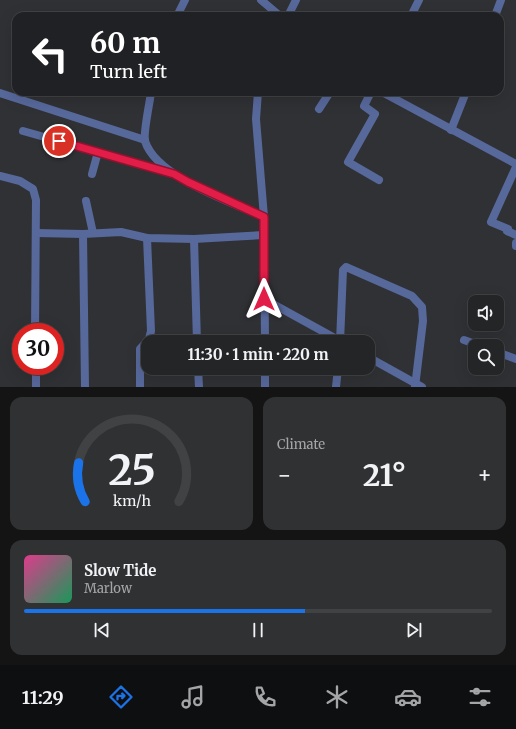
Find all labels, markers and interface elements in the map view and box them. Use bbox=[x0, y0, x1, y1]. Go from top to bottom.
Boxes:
text: 60 m bbox=[90, 25, 160, 61]
icon: left bbox=[24, 28, 76, 80]
text: Turn left bbox=[90, 60, 167, 83]
pin bbox=[42, 124, 76, 158]
icon: arrive bbox=[48, 130, 70, 152]
position arrow bbox=[243, 278, 285, 320]
map controls bbox=[468, 295, 504, 375]
button: sound bbox=[468, 295, 504, 331]
speed limit sign: 30 bbox=[12, 323, 64, 375]
button: search bbox=[468, 339, 504, 375]
text: 11:30 · 1 min · 220 m bbox=[187, 345, 329, 364]
text: Climate bbox=[277, 436, 325, 453]
text: 25 bbox=[108, 443, 155, 495]
text: 21° bbox=[363, 456, 406, 494]
text: − bbox=[277, 461, 292, 489]
text: + bbox=[477, 461, 492, 489]
text: km/h bbox=[113, 491, 151, 509]
text: Slow Tide bbox=[84, 561, 156, 580]
text: Marlow bbox=[84, 580, 132, 597]
icon: previous bbox=[91, 619, 113, 641]
icon: pause bbox=[247, 619, 269, 641]
icon: next bbox=[403, 619, 425, 641]
icon: directions bbox=[107, 683, 135, 711]
icon: music bbox=[179, 683, 207, 711]
icon: phone bbox=[251, 683, 279, 711]
icon: climate bbox=[323, 683, 351, 711]
icon: car bbox=[394, 683, 422, 711]
icon: filters bbox=[466, 683, 494, 711]
text: 11:29 bbox=[22, 686, 64, 709]

